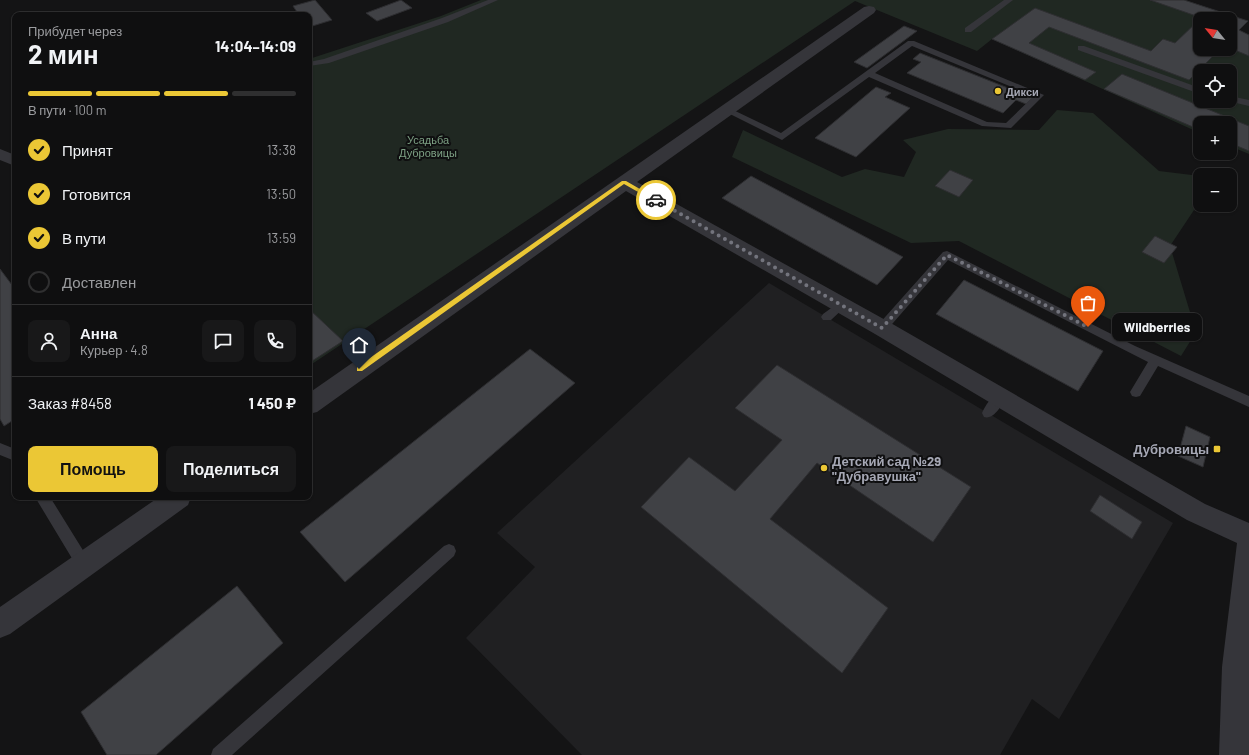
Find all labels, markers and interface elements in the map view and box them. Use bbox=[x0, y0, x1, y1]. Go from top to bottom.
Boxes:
north arrow bbox=[1193, 12, 1237, 56]
map controls bbox=[1193, 12, 1237, 212]
text: Прибудет через bbox=[28, 23, 122, 39]
text: 14:04–14:09 bbox=[215, 37, 296, 55]
text: 2 мин bbox=[28, 38, 99, 69]
button: locate bbox=[1193, 64, 1237, 108]
place label: Дикси bbox=[1006, 85, 1039, 98]
marker: Дикси bbox=[993, 86, 1003, 96]
text: В пути · 100 m bbox=[28, 102, 107, 118]
button: + bbox=[1193, 116, 1237, 160]
park label: Усадьба Дубровицы bbox=[399, 133, 457, 159]
icon: check bbox=[28, 139, 50, 161]
text: Принят bbox=[62, 141, 113, 159]
text: 13:38 bbox=[267, 142, 296, 158]
button: − bbox=[1193, 168, 1237, 212]
courier bbox=[636, 180, 676, 220]
icon: check bbox=[28, 183, 50, 205]
text: Готовится bbox=[62, 185, 131, 203]
text: 13:50 bbox=[266, 186, 296, 202]
icon: car bbox=[645, 189, 667, 211]
icon: check bbox=[28, 227, 50, 249]
text: В пути bbox=[62, 229, 106, 247]
text: 13:59 bbox=[267, 230, 296, 246]
text: Доставлен bbox=[62, 273, 136, 291]
pin bbox=[1071, 286, 1105, 327]
icon: bag bbox=[1077, 292, 1099, 314]
callout: Wildberries bbox=[1112, 313, 1202, 341]
text: Wildberries bbox=[1124, 319, 1190, 335]
button: person bbox=[28, 320, 70, 362]
button: chat bbox=[202, 320, 244, 362]
button: phone bbox=[254, 320, 296, 362]
text: Анна bbox=[80, 324, 117, 342]
pin bbox=[342, 328, 376, 369]
icon: home bbox=[348, 334, 370, 356]
text: Курьер · 4.8 bbox=[80, 342, 148, 358]
text: Заказ #8458 bbox=[28, 394, 112, 412]
text: 1 450 ₽ bbox=[248, 394, 296, 412]
place label: Дубровицы bbox=[1133, 441, 1209, 457]
marker: Дубровицы bbox=[1212, 444, 1222, 454]
button: Помощь bbox=[28, 446, 158, 492]
button: Поделиться bbox=[166, 446, 296, 492]
place label: Детский сад №29 "Дубравушка" bbox=[832, 453, 941, 484]
marker: Детский сад №29 "Дубравушка" bbox=[819, 463, 829, 473]

